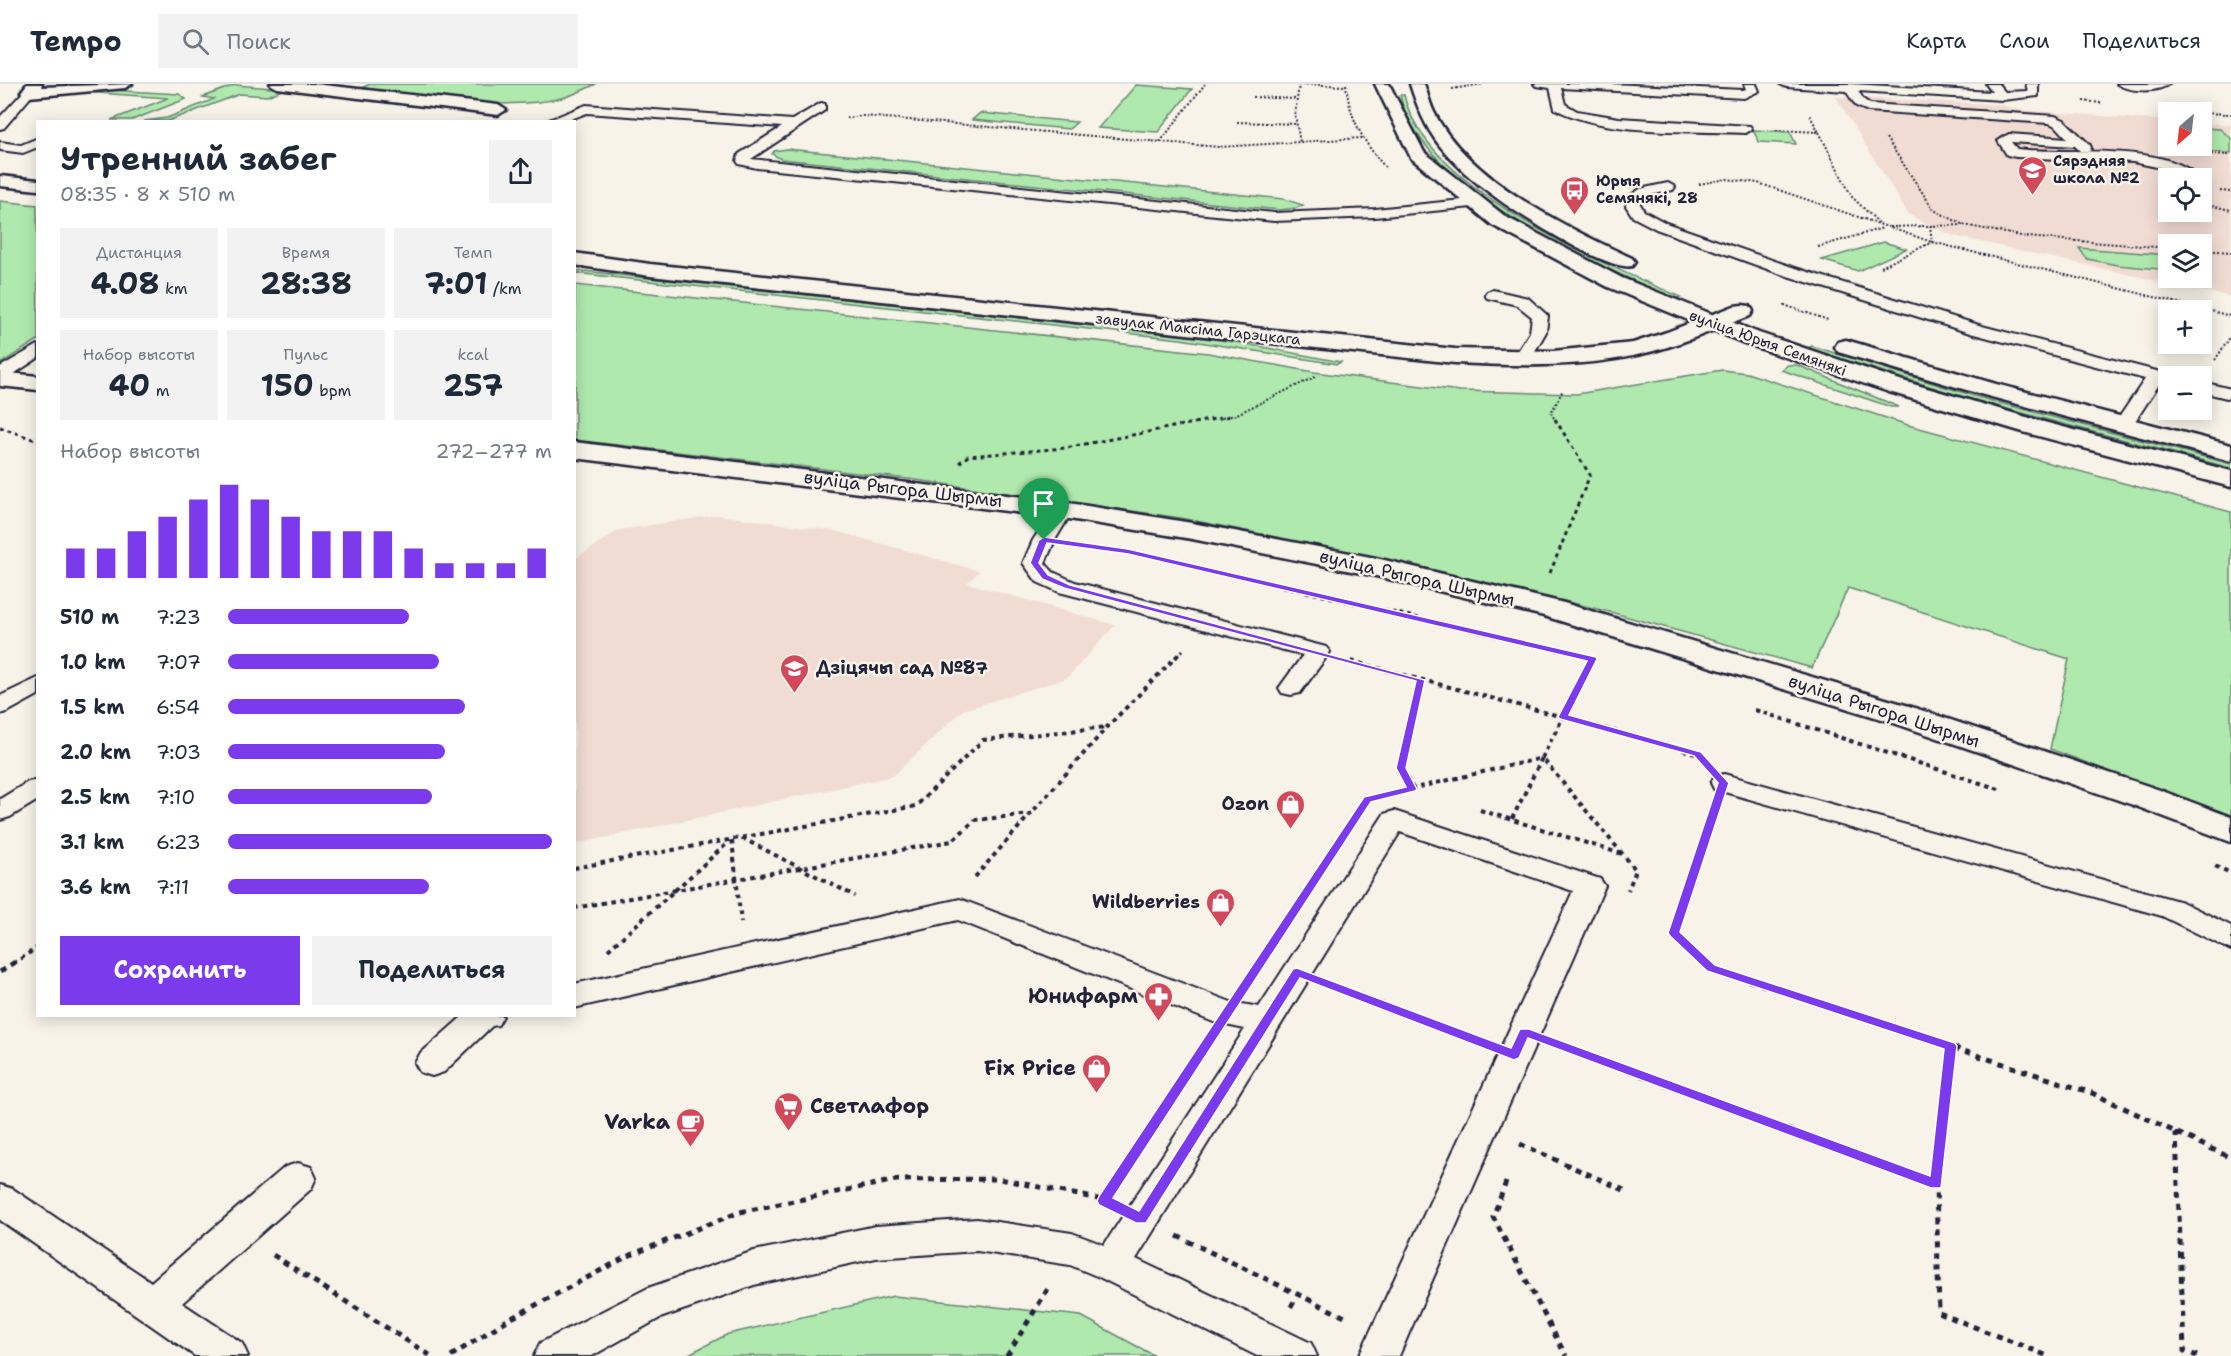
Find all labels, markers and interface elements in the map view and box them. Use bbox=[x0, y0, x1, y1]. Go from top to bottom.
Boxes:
search box bbox=[158, 14, 578, 68]
text: Tempo bbox=[30, 22, 122, 60]
icon: search bbox=[179, 25, 212, 58]
text: Поиск bbox=[227, 27, 291, 56]
text: Карта bbox=[1906, 27, 1966, 55]
text: Слои bbox=[1999, 27, 2050, 55]
text: Поделиться bbox=[2083, 27, 2201, 55]
north arrow bbox=[2158, 102, 2212, 156]
map controls bbox=[2158, 102, 2212, 420]
text: Утренний забег bbox=[60, 136, 337, 181]
button: share bbox=[489, 140, 552, 203]
place label: Сярэдняя школа №2 bbox=[2053, 151, 2140, 188]
school or university icon: Сярэдняя школа №2 bbox=[2016, 154, 2048, 196]
button: locate bbox=[2158, 168, 2212, 222]
place label: Юрыя Семянякі, 28 bbox=[1596, 171, 1698, 208]
bus stop icon: Юрыя Семянякі, 28 bbox=[1559, 174, 1591, 216]
text: 08:35 · 8 × 510 m bbox=[60, 181, 235, 207]
button: layers bbox=[2158, 234, 2212, 288]
text: Дистанция bbox=[96, 242, 182, 263]
text: Время bbox=[282, 242, 330, 263]
text: Темп bbox=[454, 242, 492, 263]
text: 4.08 bbox=[90, 263, 159, 304]
text: 28:38 bbox=[260, 263, 352, 304]
text: 7:01 bbox=[424, 263, 488, 304]
text: km bbox=[159, 278, 188, 299]
text: /km bbox=[488, 278, 522, 299]
button: + bbox=[2158, 300, 2212, 354]
street label: вуліца Юрыя Семянякі bbox=[1687, 305, 1849, 381]
street label: завулак Максіма Гарэцкага bbox=[1095, 308, 1302, 350]
text: Набор высоты bbox=[83, 344, 195, 365]
text: Пульс bbox=[284, 344, 328, 365]
text: kcal bbox=[457, 344, 489, 365]
text: 40 bbox=[108, 365, 150, 406]
text: 150 bbox=[261, 365, 314, 406]
text: 257 bbox=[443, 365, 503, 406]
button: − bbox=[2158, 366, 2212, 420]
text: m bbox=[150, 380, 170, 401]
text: bpm bbox=[314, 380, 351, 401]
text: Набор высоты bbox=[60, 438, 200, 464]
text: 272–277 m bbox=[436, 438, 552, 464]
street label: вуліца Рыгора Шырмы bbox=[802, 465, 1004, 513]
pin bbox=[1018, 478, 1069, 540]
icon: arrive bbox=[1027, 487, 1060, 520]
street label: вуліца Рыгора Шырмы bbox=[1317, 544, 1517, 612]
text: 510 m bbox=[60, 604, 119, 630]
text: 7:23 bbox=[156, 604, 201, 630]
text: 1.0 km bbox=[60, 649, 125, 675]
text: 7:07 bbox=[156, 649, 201, 675]
school or university icon: Дзіцячы сад №87 bbox=[779, 652, 811, 694]
place label: Дзіцячы сад №87 bbox=[816, 656, 988, 680]
street label: вуліца Рыгора Шырмы bbox=[1785, 669, 1983, 753]
text: 1.5 km bbox=[60, 694, 124, 720]
text: 6:54 bbox=[156, 694, 200, 720]
text: 2.0 km bbox=[60, 739, 131, 765]
text: 7:03 bbox=[156, 739, 201, 765]
text: 2.5 km bbox=[60, 784, 130, 810]
text: 7:10 bbox=[156, 784, 195, 810]
shop icon: Ozon bbox=[1274, 788, 1306, 830]
place label: Ozon bbox=[1222, 792, 1269, 816]
text: 3.1 km bbox=[60, 829, 124, 855]
text: 6:23 bbox=[156, 829, 201, 855]
text: 3.6 km bbox=[60, 874, 131, 900]
text: 7:11 bbox=[156, 874, 189, 900]
shop icon: Wildberries bbox=[1205, 886, 1237, 928]
place label: Wildberries bbox=[1092, 890, 1200, 914]
button: Сохранить bbox=[60, 936, 300, 1005]
button: Поделиться bbox=[312, 936, 552, 1005]
pharmacy icon: Юнифарм bbox=[1143, 980, 1175, 1022]
place label: Юнифарм bbox=[1028, 982, 1139, 1010]
shop icon: Fix Price bbox=[1081, 1052, 1113, 1094]
place label: Fix Price bbox=[984, 1054, 1076, 1082]
supermarket icon: Светлафор bbox=[773, 1090, 805, 1132]
place label: Светлафор bbox=[810, 1092, 929, 1120]
cafe icon: Varka bbox=[675, 1106, 707, 1148]
place label: Varka bbox=[604, 1108, 671, 1136]

